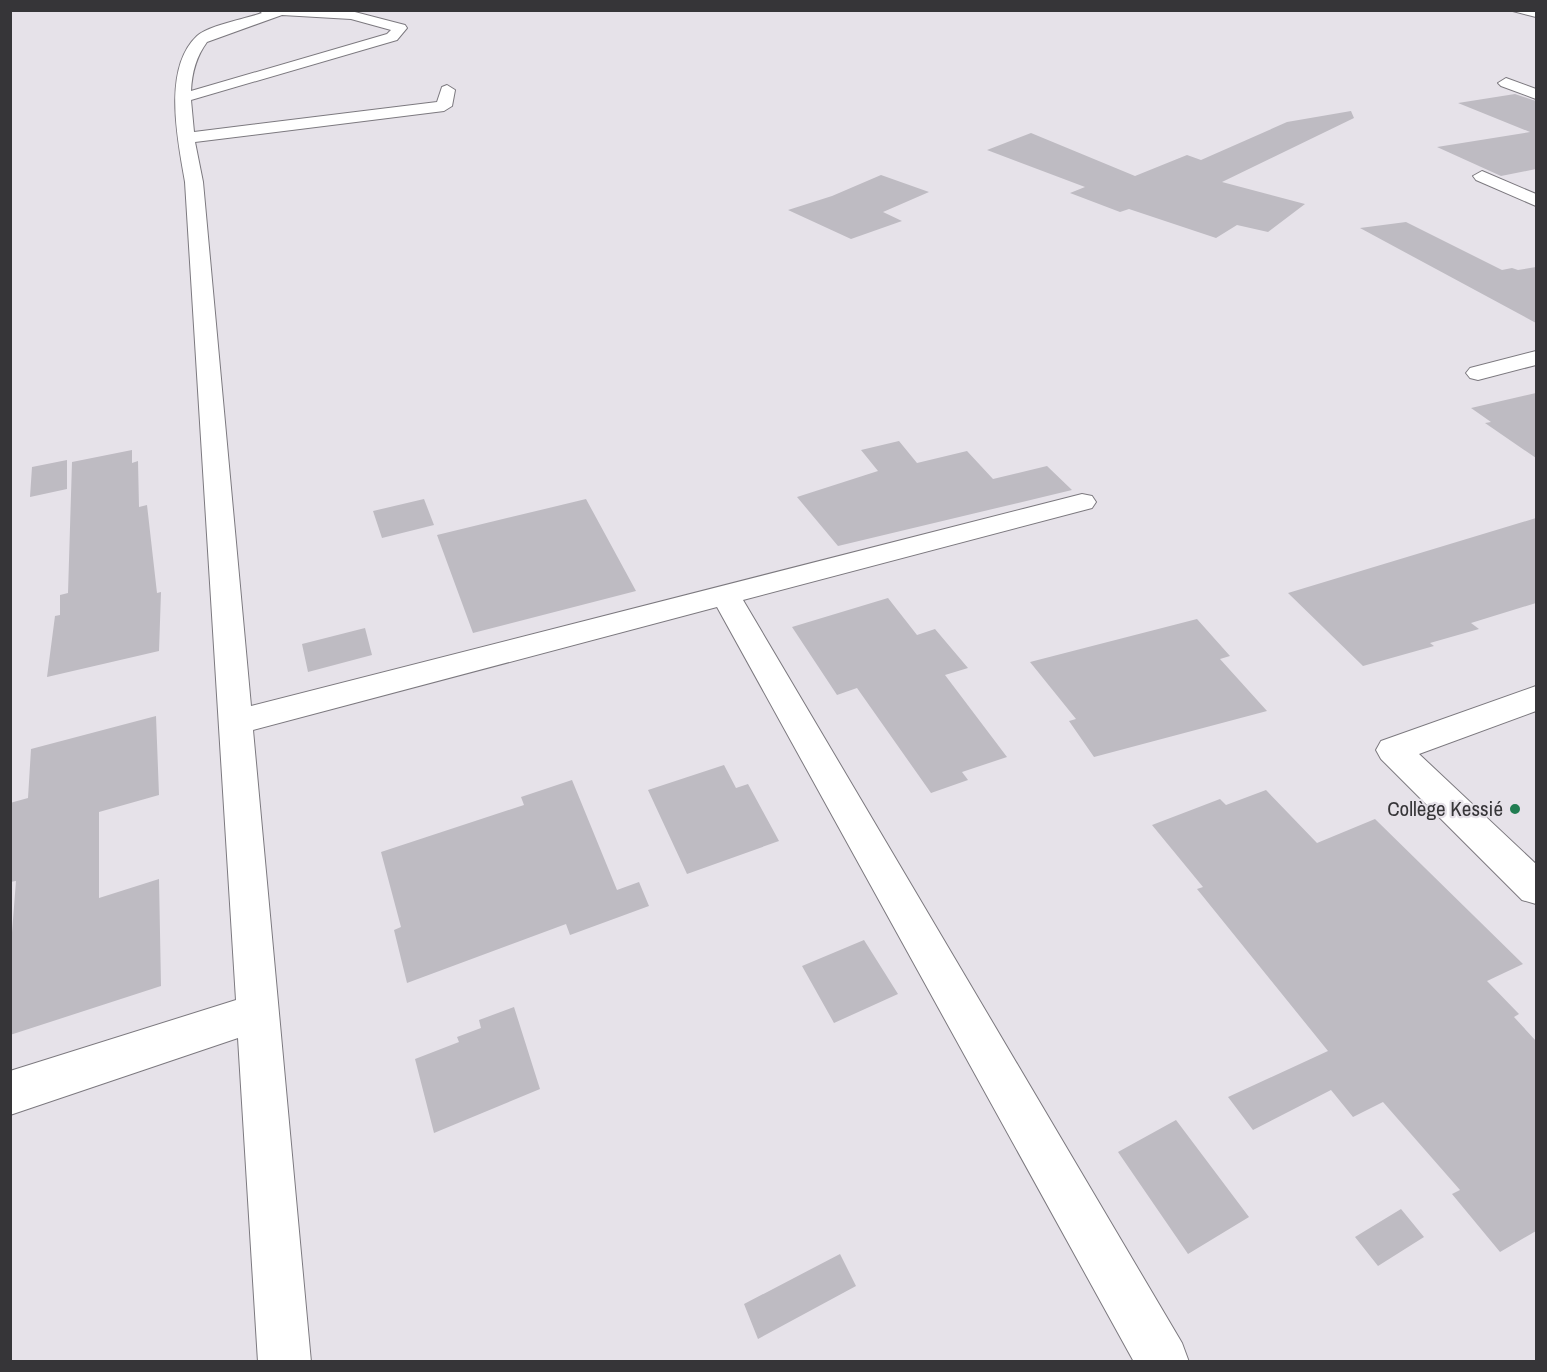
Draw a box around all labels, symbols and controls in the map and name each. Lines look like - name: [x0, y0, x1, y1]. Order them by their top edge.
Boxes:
- place label: Collège Kessié: [1387, 794, 1503, 823]
- marker: Collège Kessié: [1508, 802, 1522, 816]

